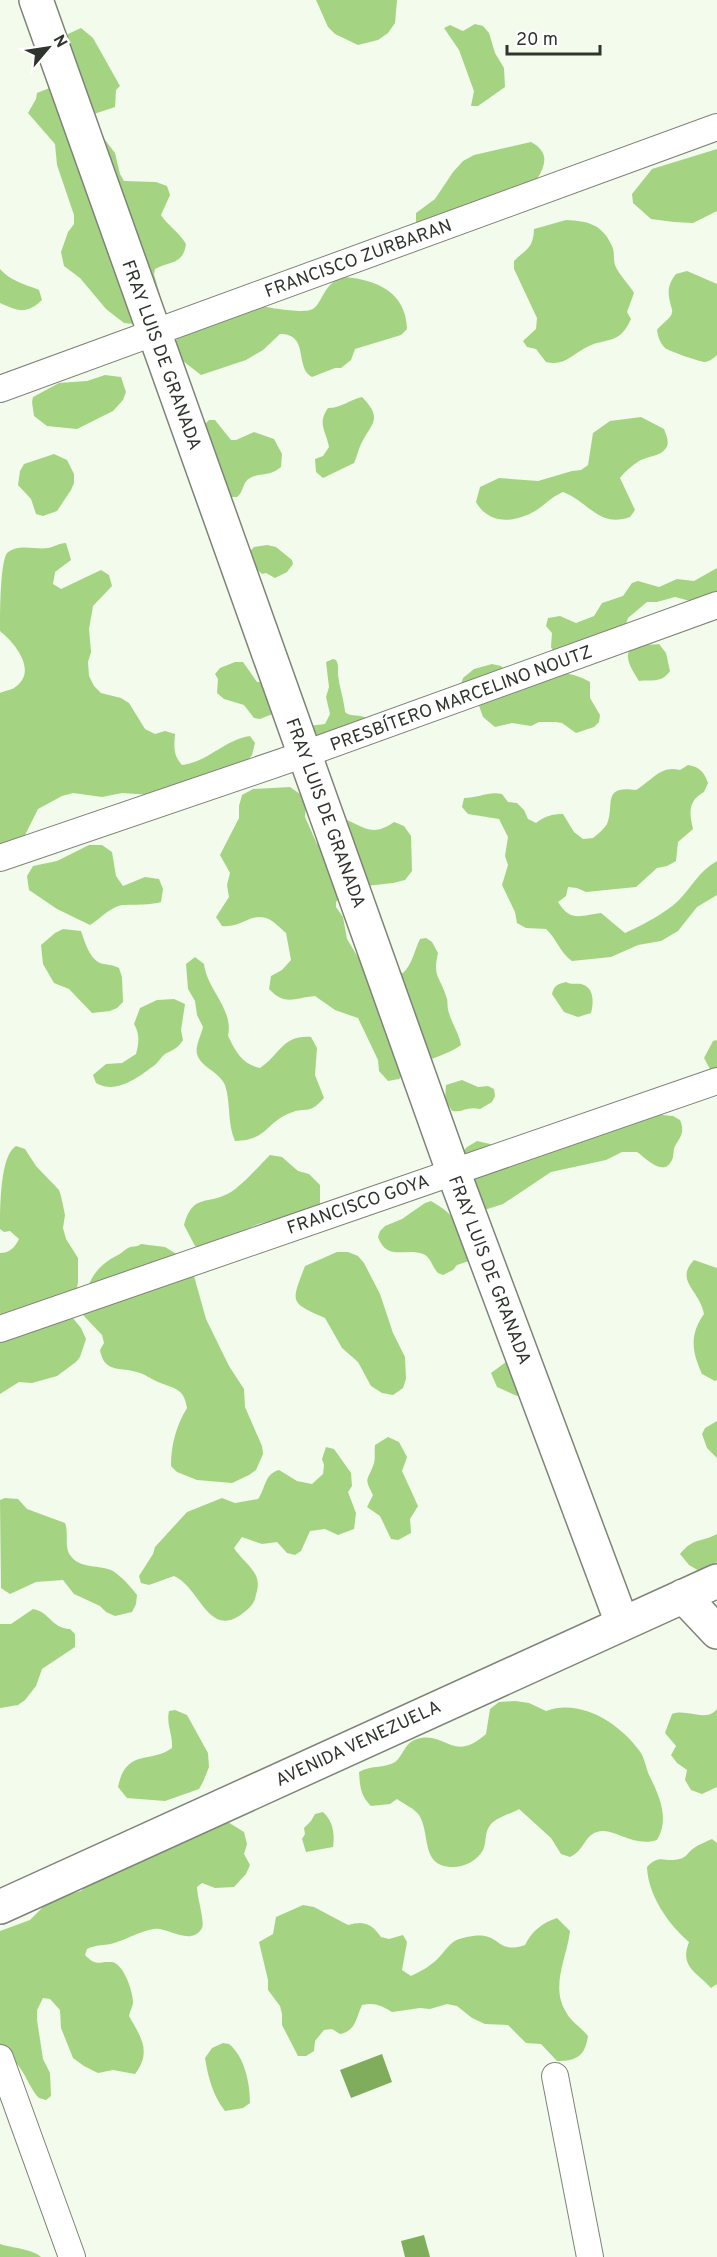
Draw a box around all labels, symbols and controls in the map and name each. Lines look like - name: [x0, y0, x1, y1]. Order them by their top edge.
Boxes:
- north arrow: [18, 18, 78, 78]
- scale bar: [507, 18, 600, 56]
- text: 20 m: [516, 29, 558, 52]
- text: N: [48, 32, 71, 52]
- street label: FRANCISCO ZURBARAN: [262, 215, 455, 304]
- street label: FRAY LUIS DE GRANADA: [115, 257, 206, 454]
- street label: PRESBÍTERO MARCELINO NOUTZ: [327, 639, 596, 758]
- street label: FRAY LUIS DE GRANADA: [279, 715, 370, 912]
- street label: FRANCISCO GOYA: [284, 1170, 433, 1241]
- street label: FRAY LUIS DE GRANADA: [442, 1173, 535, 1368]
- street label: AVENIDA VENEZUELA: [272, 1696, 445, 1793]

